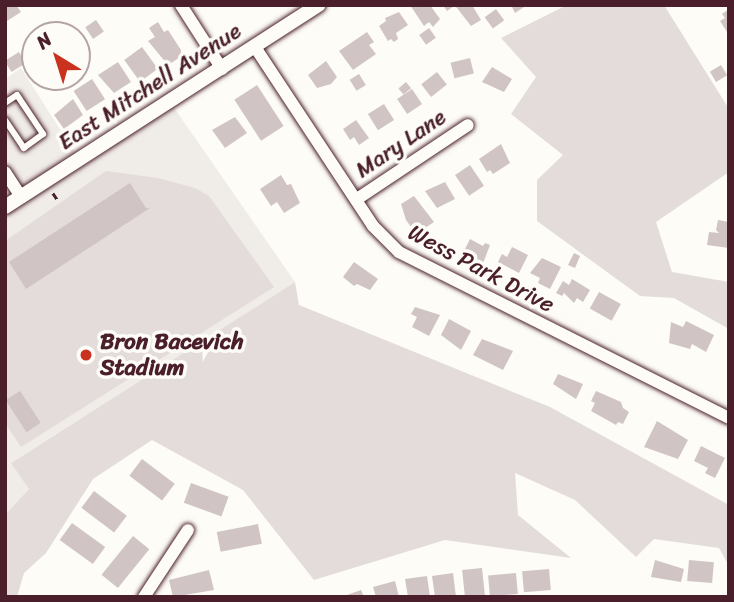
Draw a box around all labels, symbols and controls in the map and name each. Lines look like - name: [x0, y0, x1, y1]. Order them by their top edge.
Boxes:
- street label: East Mitchell Avenue: [53, 17, 247, 157]
- north arrow: [21, 21, 91, 91]
- text: N: [29, 24, 59, 58]
- street label: Mary Lane: [350, 103, 452, 185]
- street label: Wess Park Drive: [403, 219, 559, 319]
- place label: Bron Bacevich Stadium: [100, 328, 244, 382]
- marker: Bron Bacevich Stadium: [78, 347, 94, 363]

